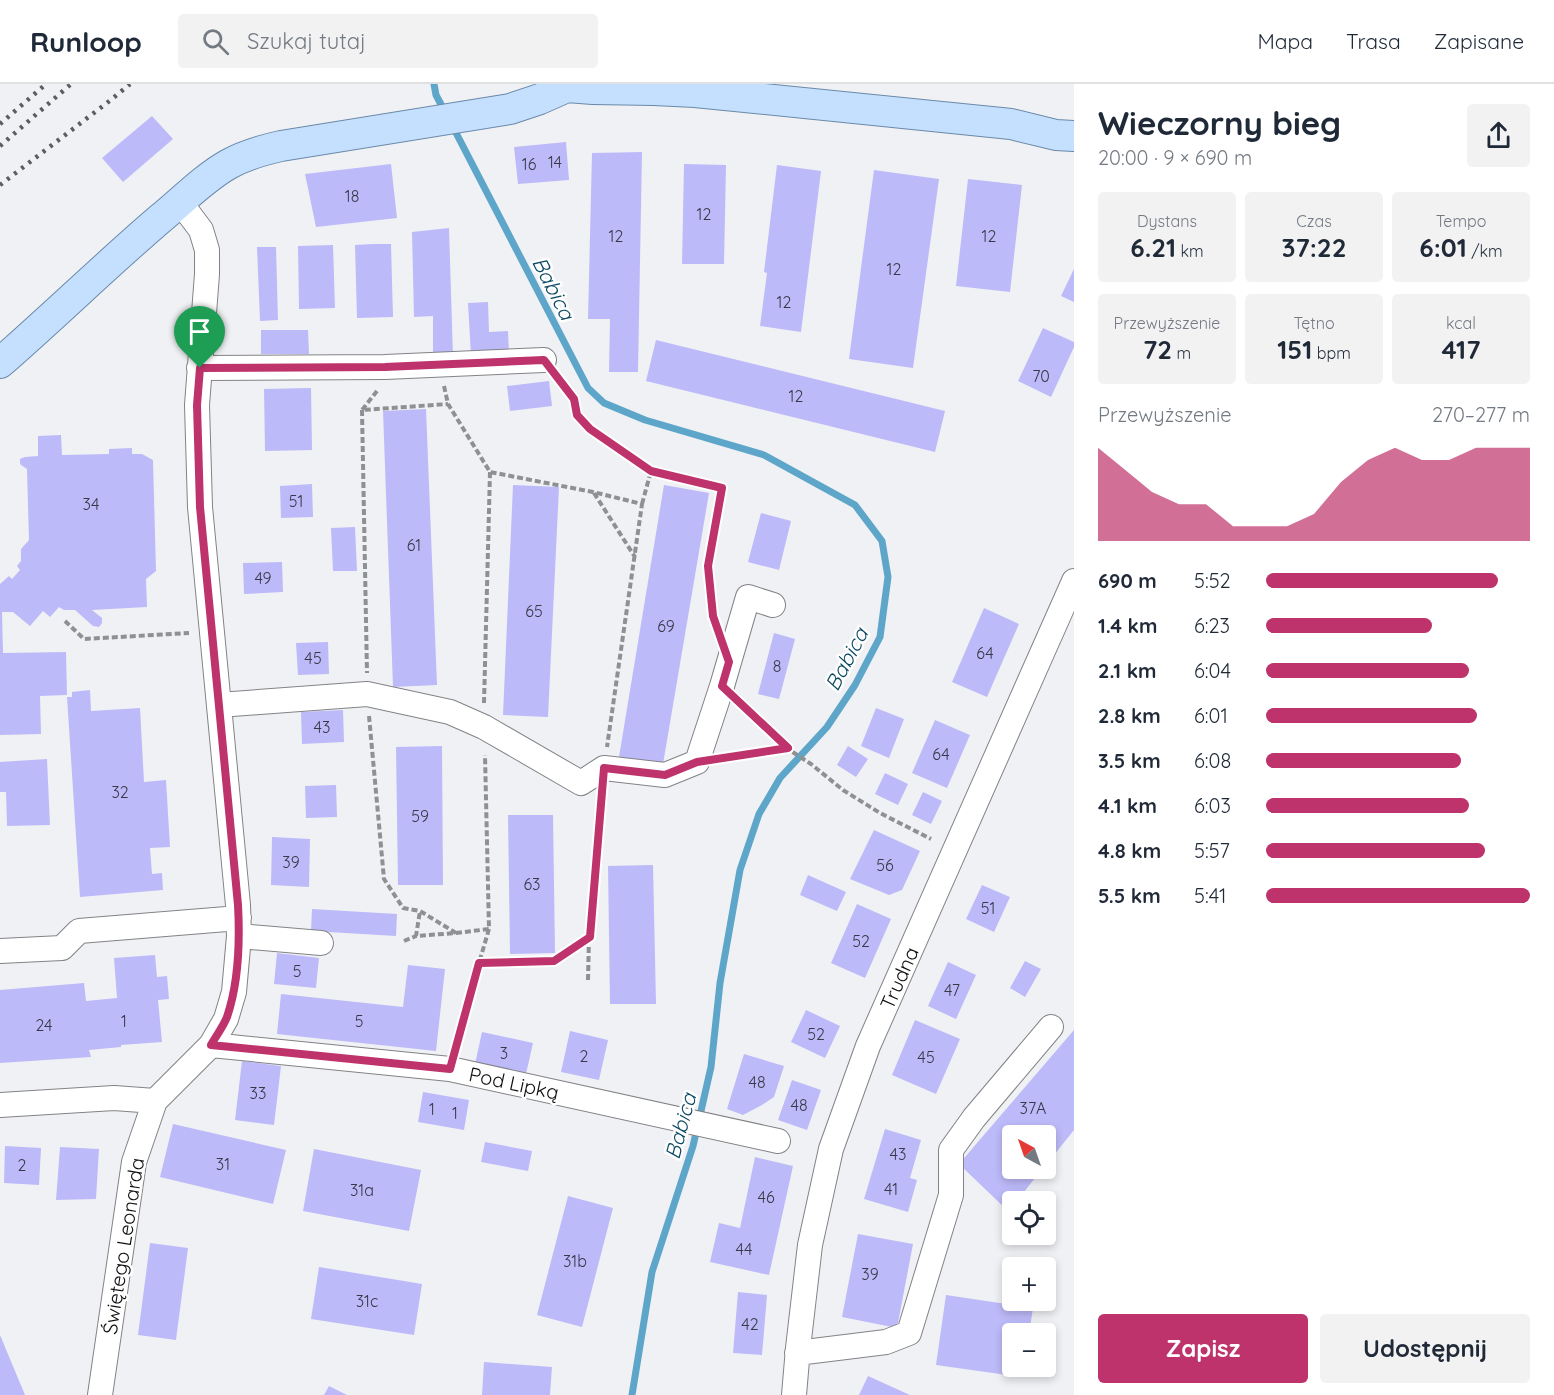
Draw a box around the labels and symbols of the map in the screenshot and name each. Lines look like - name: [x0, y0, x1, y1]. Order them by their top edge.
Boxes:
- house number: 14: [548, 152, 562, 172]
- house number: 16: [522, 154, 537, 174]
- house number: 18: [345, 186, 359, 206]
- house number: 12: [697, 204, 712, 224]
- house number: 12: [609, 226, 624, 246]
- house number: 12: [982, 226, 997, 246]
- water label: Babica: [527, 252, 581, 325]
- house number: 12: [887, 259, 902, 279]
- house number: 12: [777, 292, 792, 312]
- pin: [174, 306, 225, 368]
- house number: 70: [1032, 366, 1050, 386]
- house number: 12: [789, 386, 804, 406]
- house number: 51: [289, 491, 303, 511]
- house number: 34: [83, 494, 99, 514]
- house number: 61: [407, 535, 421, 555]
- house number: 49: [254, 568, 272, 588]
- house number: 65: [525, 601, 543, 621]
- house number: 69: [657, 616, 675, 636]
- water label: Babica: [819, 622, 874, 695]
- house number: 64: [976, 643, 994, 663]
- house number: 45: [304, 648, 322, 668]
- house number: 8: [773, 656, 781, 676]
- house number: 43: [314, 717, 330, 737]
- house number: 64: [932, 744, 950, 764]
- house number: 32: [111, 782, 129, 802]
- house number: 59: [411, 806, 429, 826]
- house number: 39: [282, 852, 300, 872]
- house number: 56: [876, 855, 894, 875]
- house number: 63: [524, 874, 541, 894]
- house number: 51: [981, 898, 995, 918]
- house number: 52: [852, 931, 870, 951]
- street label: Trudna: [874, 943, 924, 1013]
- house number: 5: [293, 961, 301, 981]
- house number: 47: [944, 980, 960, 1000]
- house number: 1: [121, 1011, 127, 1031]
- house number: 5: [355, 1011, 363, 1031]
- house number: 24: [35, 1015, 53, 1035]
- house number: 52: [807, 1024, 825, 1044]
- house number: 3: [500, 1043, 508, 1063]
- house number: 2: [580, 1046, 589, 1066]
- house number: 45: [917, 1047, 935, 1067]
- street label: Pod Lipką: [467, 1061, 561, 1105]
- house number: 48: [748, 1072, 766, 1092]
- house number: 33: [250, 1083, 266, 1103]
- water label: Babica: [659, 1089, 702, 1162]
- house number: 48: [790, 1095, 808, 1115]
- house number: 37A: [1020, 1098, 1046, 1118]
- house number: 1: [429, 1099, 435, 1119]
- house number: 1: [452, 1103, 458, 1123]
- north arrow: [1002, 1125, 1056, 1179]
- house number: 43: [890, 1144, 906, 1164]
- house number: 31: [216, 1154, 230, 1174]
- house number: 2: [18, 1155, 27, 1175]
- street label: Świętego Leonarda: [97, 1156, 149, 1336]
- house number: 41: [884, 1179, 898, 1199]
- house number: 31a: [350, 1180, 374, 1200]
- house number: 46: [757, 1187, 775, 1207]
- house number: 44: [736, 1239, 752, 1259]
- house number: 31b: [563, 1251, 587, 1271]
- house number: 39: [861, 1264, 879, 1284]
- house number: 31c: [356, 1291, 378, 1311]
- house number: 42: [741, 1314, 759, 1334]

